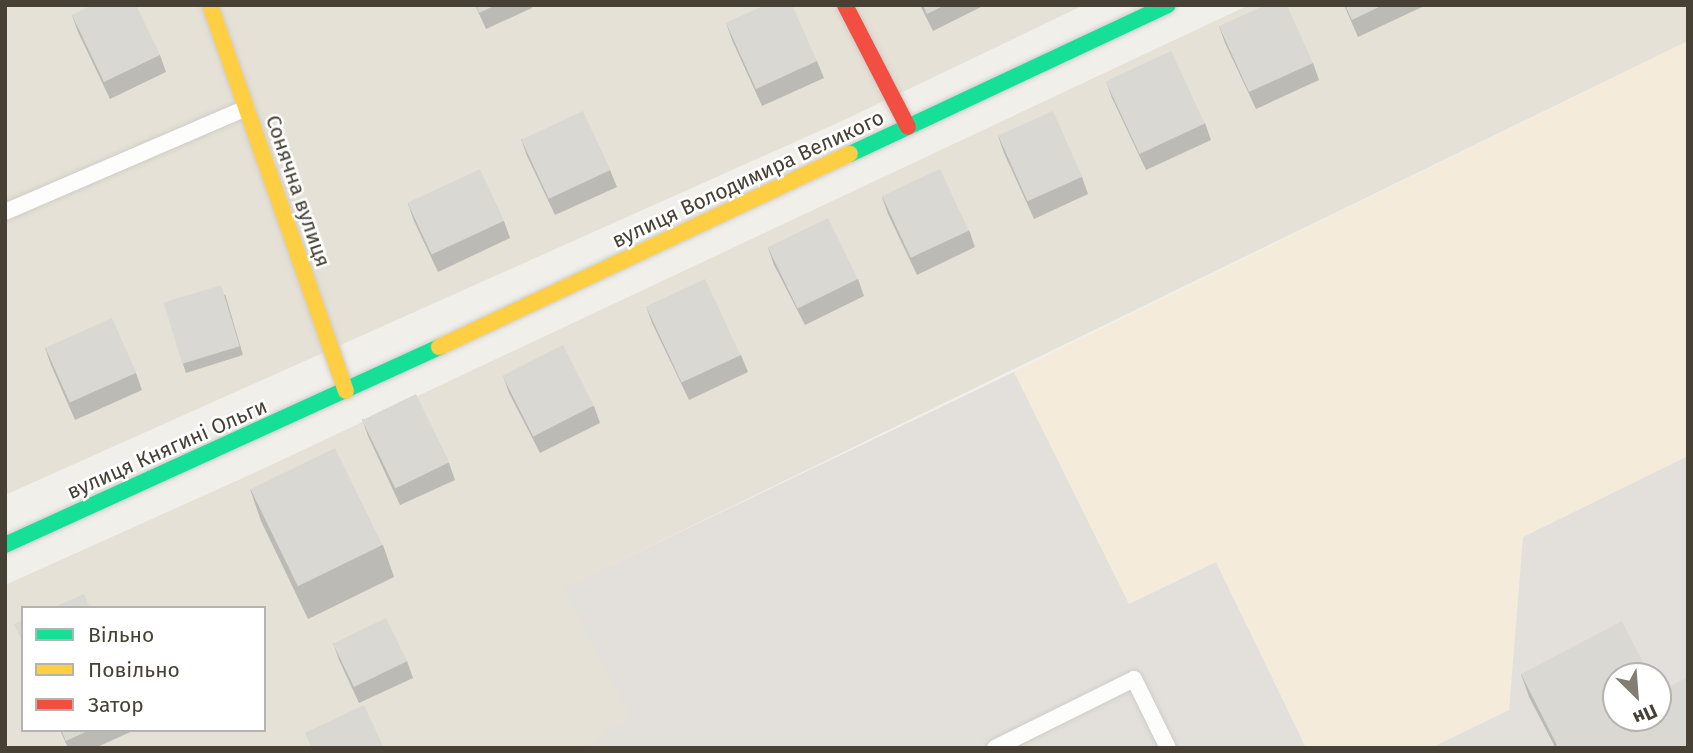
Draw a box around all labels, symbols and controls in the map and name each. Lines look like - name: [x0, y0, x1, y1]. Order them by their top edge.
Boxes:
- street label: вулиця Володимира Великого: [608, 105, 888, 253]
- street label: Сонячна вулиця: [260, 112, 336, 270]
- street label: вулиця Княгині Ольги: [63, 393, 271, 505]
- legend: [21, 606, 266, 732]
- text: Вільно: [88, 622, 154, 648]
- text: Повільно: [88, 657, 180, 683]
- north arrow: [1602, 662, 1672, 732]
- text: Затор: [88, 692, 144, 718]
- text: Пн: [1630, 699, 1661, 730]

